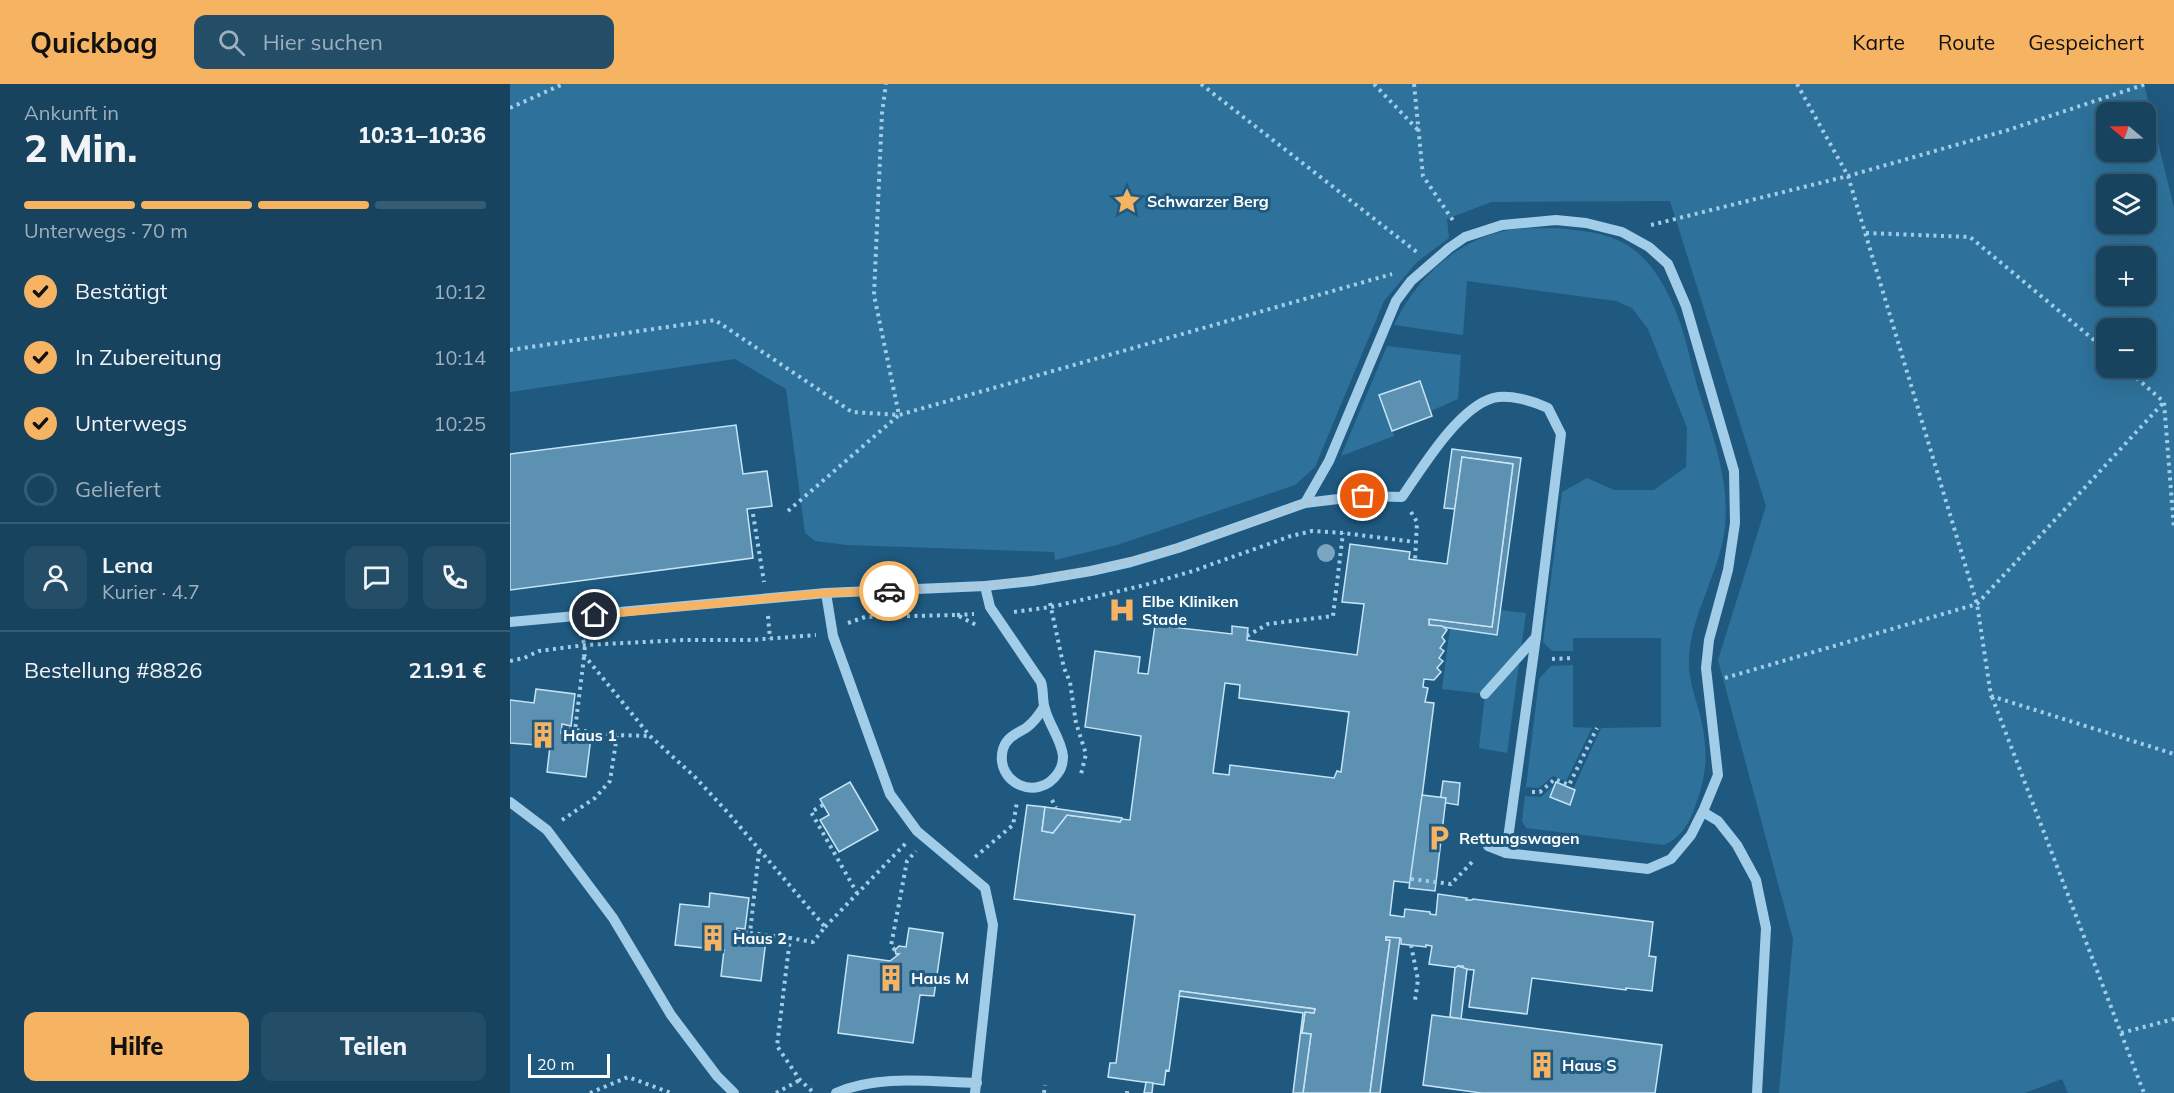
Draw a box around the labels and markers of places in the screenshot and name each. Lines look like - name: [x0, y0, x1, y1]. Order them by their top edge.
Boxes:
- place icon: Schwarzer Berg: [1112, 186, 1142, 216]
- place label: Schwarzer Berg: [1147, 191, 1269, 211]
- pin: [1337, 470, 1388, 521]
- pin: [569, 589, 620, 640]
- place label: Elbe Kliniken Stade: [1142, 591, 1239, 629]
- hospital icon: Elbe Kliniken Stade: [1107, 595, 1137, 625]
- building icon: Haus 1: [528, 720, 558, 750]
- place label: Haus 1: [563, 725, 617, 745]
- parking icon: Rettungswagen: [1424, 823, 1454, 853]
- place label: Rettungswagen: [1459, 828, 1580, 848]
- building icon: Haus 2: [698, 923, 728, 953]
- place label: Haus 2: [733, 928, 787, 948]
- building icon: Haus M: [876, 963, 906, 993]
- place label: Haus M: [911, 968, 969, 988]
- building icon: Haus S: [1527, 1050, 1557, 1080]
- place label: Haus S: [1562, 1055, 1617, 1075]

